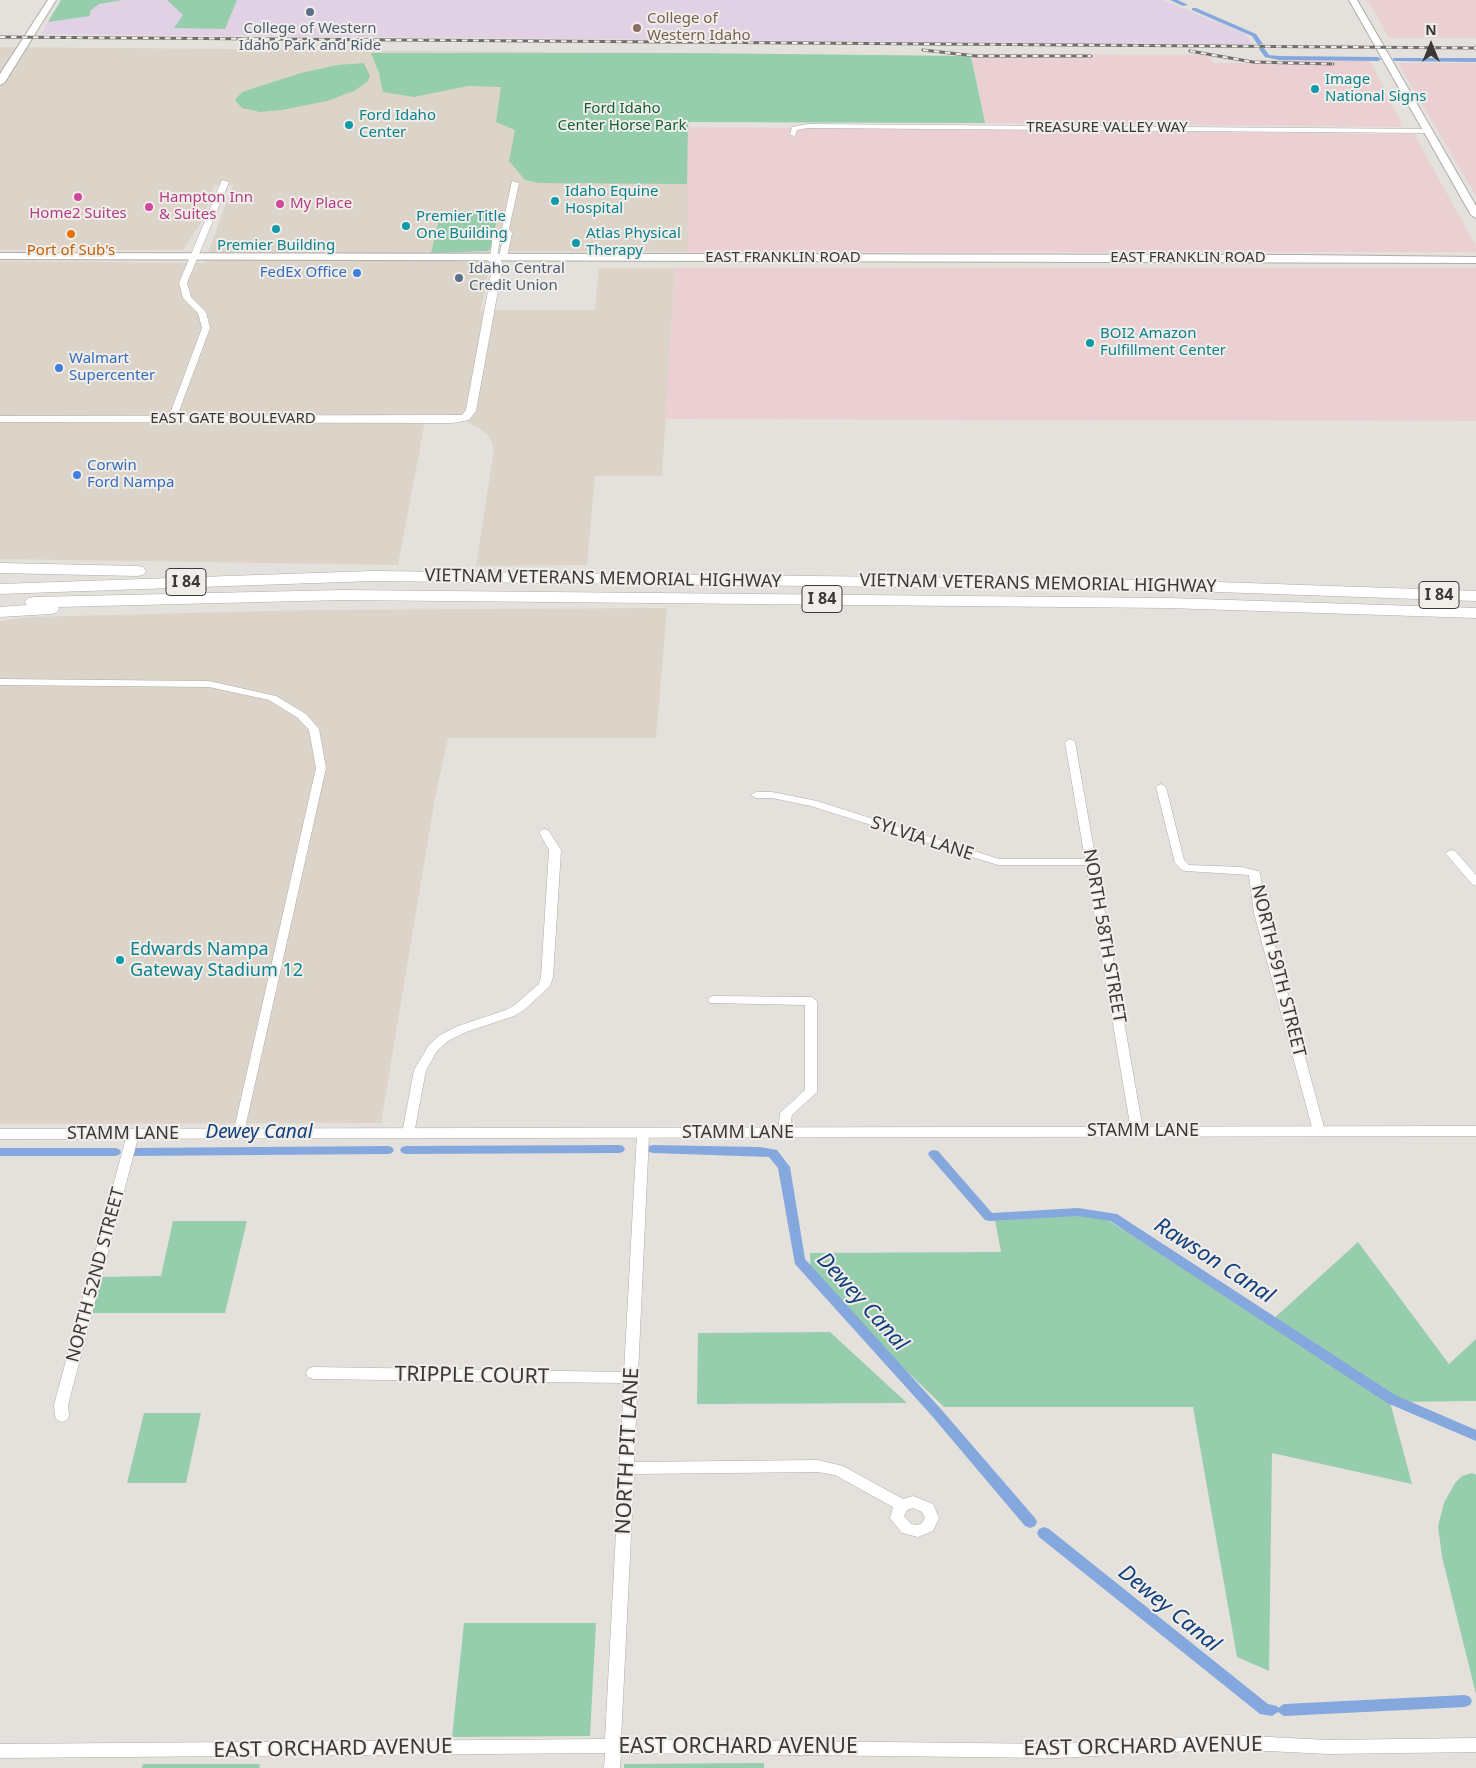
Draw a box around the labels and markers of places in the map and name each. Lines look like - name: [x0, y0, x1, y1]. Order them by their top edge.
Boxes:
- marker: College of Western Idaho Park and Ride: [304, 6, 316, 18]
- place label: College of Western Idaho: [647, 10, 751, 45]
- place label: College of Western Idaho Park and Ride: [239, 20, 381, 55]
- marker: College of Western Idaho: [631, 22, 643, 34]
- place label: Image National Signs: [1325, 71, 1426, 106]
- marker: Image National Signs: [1309, 83, 1321, 95]
- place label: Ford Idaho Center: [359, 107, 436, 142]
- marker: Ford Idaho Center: [343, 119, 355, 131]
- place label: Idaho Equine Hospital: [565, 183, 658, 218]
- place label: Hampton Inn & Suites: [159, 189, 253, 224]
- marker: Home2 Suites: [72, 191, 84, 203]
- place label: My Place: [290, 195, 352, 213]
- marker: Idaho Equine Hospital: [549, 195, 561, 207]
- marker: My Place: [274, 198, 286, 210]
- marker: Hampton Inn & Suites: [143, 201, 155, 213]
- place label: Home2 Suites: [29, 205, 127, 223]
- place label: Premier Title One Building: [416, 208, 508, 243]
- marker: Premier Title One Building: [400, 220, 412, 232]
- marker: Premier Building: [270, 223, 282, 235]
- place label: Atlas Physical Therapy: [586, 225, 681, 260]
- marker: Port of Sub's: [65, 228, 77, 240]
- place label: Premier Building: [217, 237, 335, 255]
- marker: Atlas Physical Therapy: [570, 237, 582, 249]
- place label: Port of Sub's: [27, 242, 115, 260]
- place label: Idaho Central Credit Union: [469, 260, 565, 295]
- place label: FedEx Office: [260, 264, 347, 282]
- marker: FedEx Office: [351, 267, 363, 279]
- marker: Idaho Central Credit Union: [453, 272, 465, 284]
- place label: BOI2 Amazon Fulfillment Center: [1100, 325, 1226, 360]
- marker: BOI2 Amazon Fulfillment Center: [1084, 337, 1096, 349]
- place label: Walmart Supercenter: [69, 350, 155, 385]
- marker: Walmart Supercenter: [53, 362, 65, 374]
- place label: Corwin Ford Nampa: [87, 457, 174, 492]
- marker: Corwin Ford Nampa: [71, 469, 83, 481]
- place label: Edwards Nampa Gateway Stadium 12: [130, 939, 303, 982]
- marker: Edwards Nampa Gateway Stadium 12: [114, 954, 126, 966]

